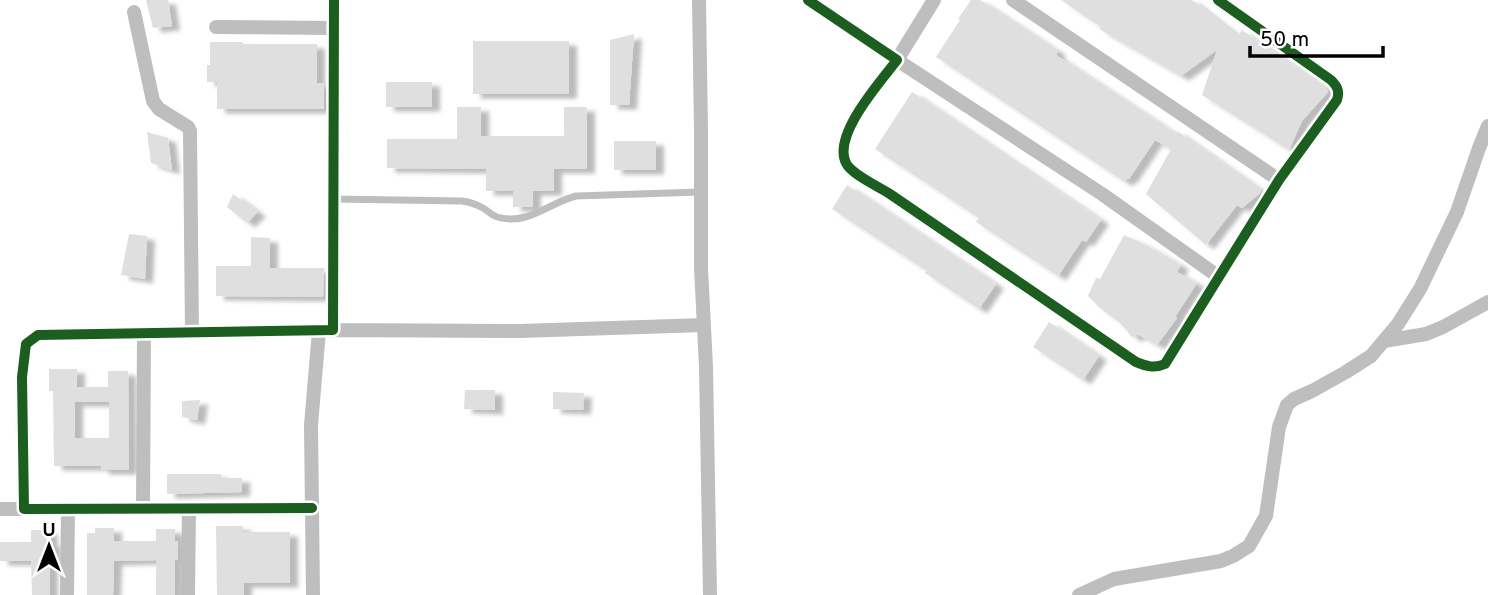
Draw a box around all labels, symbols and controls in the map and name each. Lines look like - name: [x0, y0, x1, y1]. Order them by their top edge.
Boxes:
- scale bar: [1250, 14, 1383, 58]
- text: 50 m: [1260, 27, 1309, 54]
- north arrow: [14, 511, 84, 581]
- text: U: [42, 519, 56, 543]

